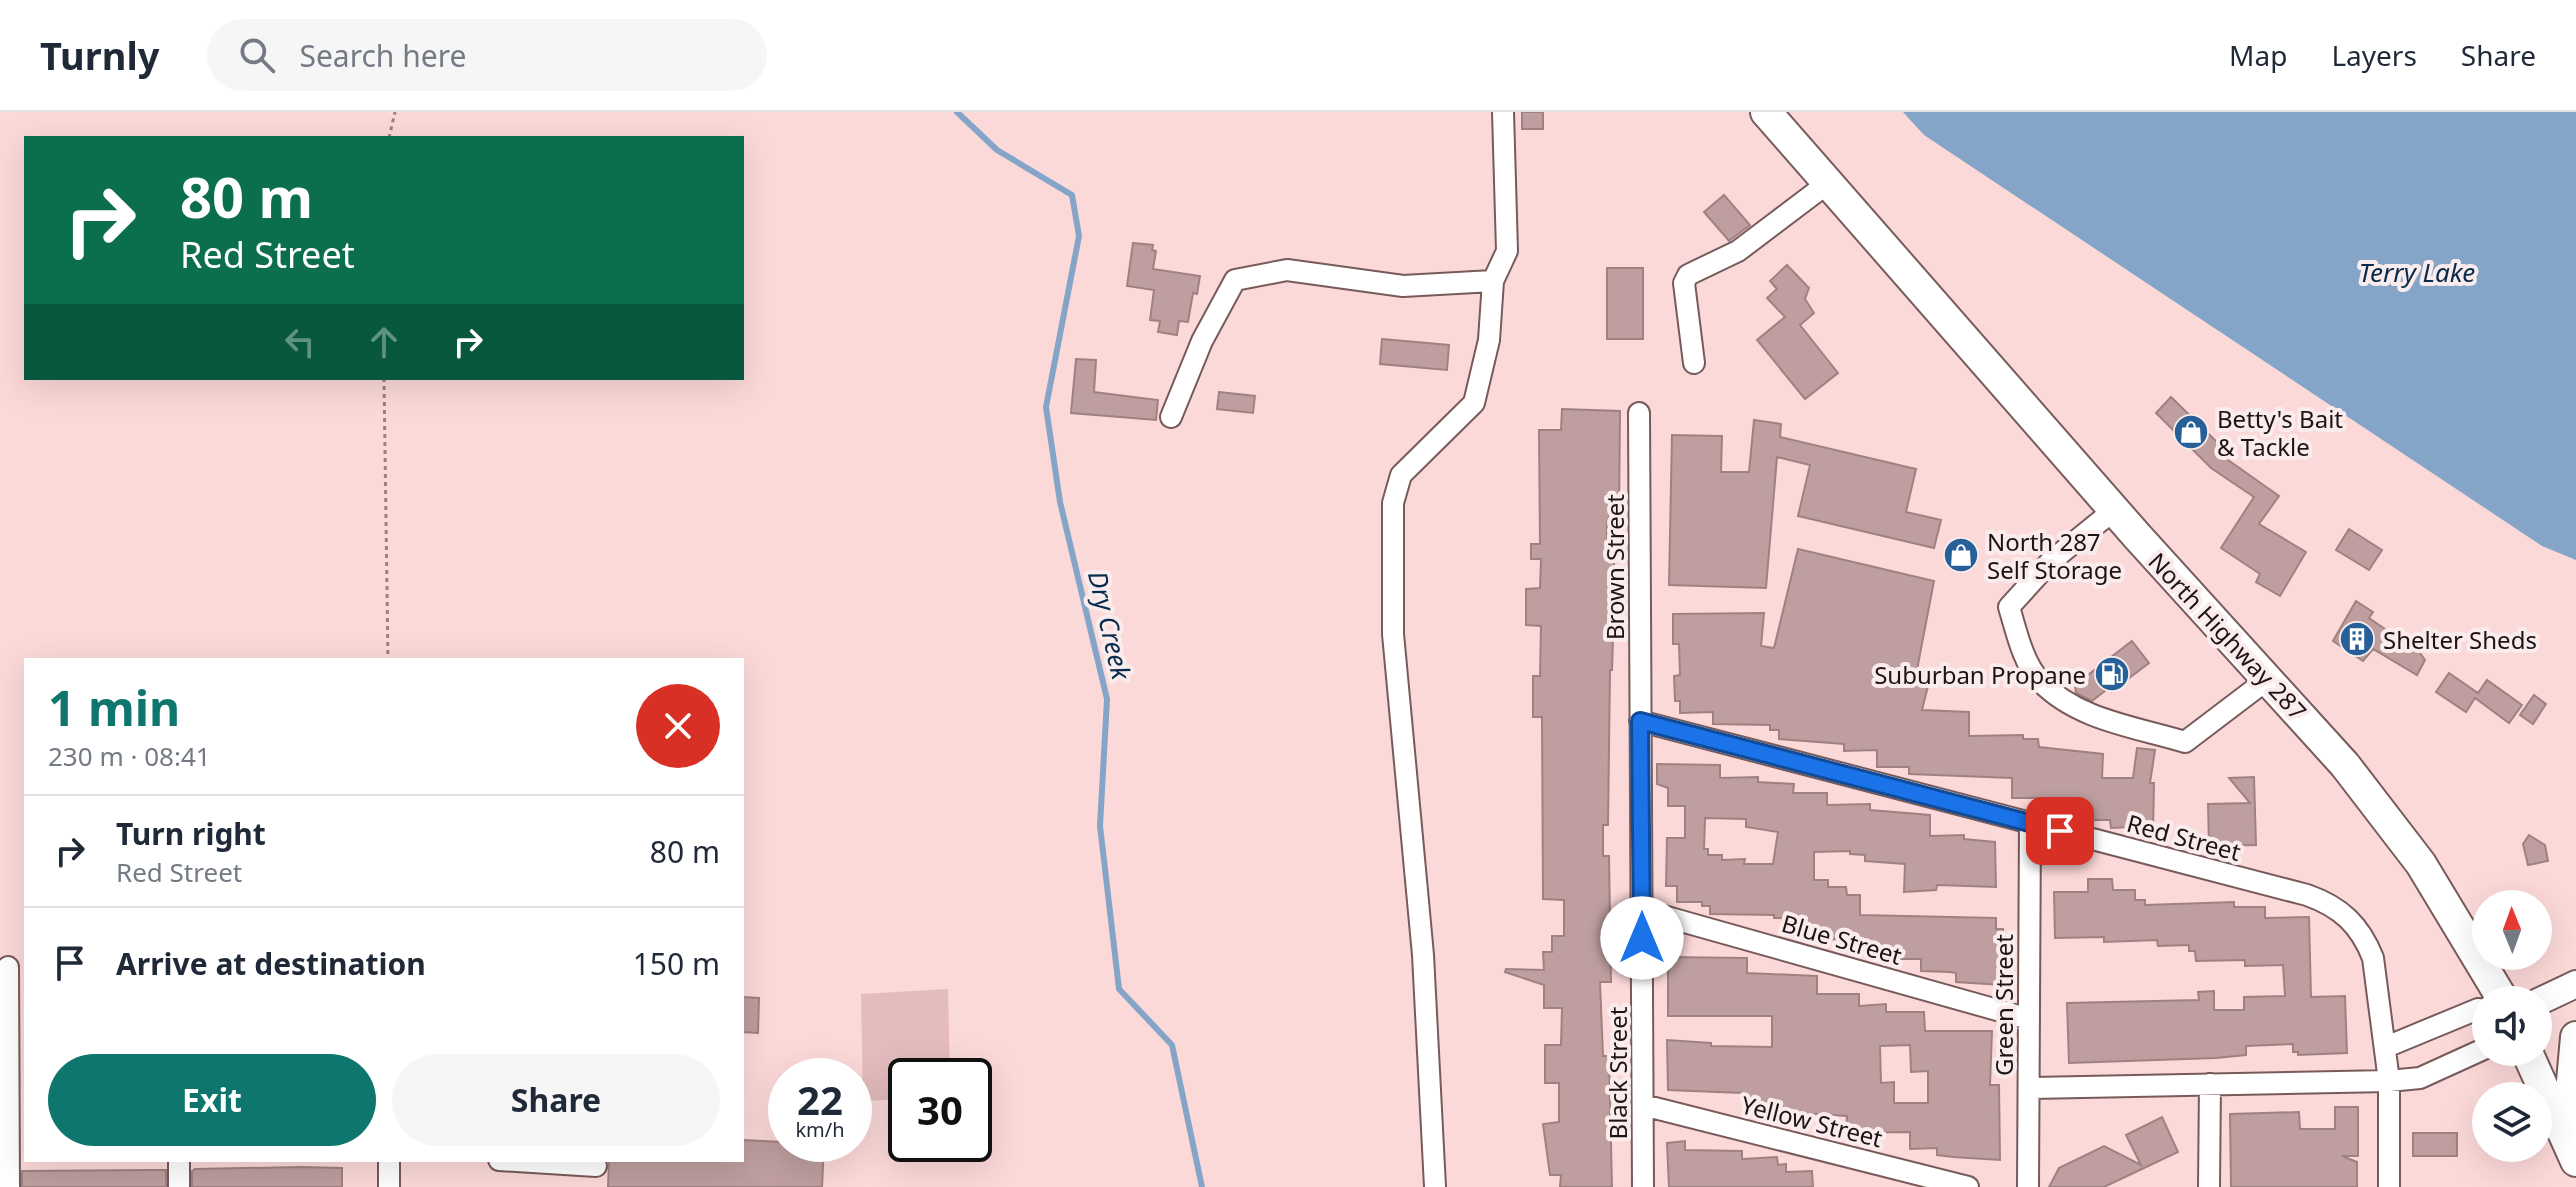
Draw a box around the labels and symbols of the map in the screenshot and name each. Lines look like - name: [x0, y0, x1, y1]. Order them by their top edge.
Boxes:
- water label: Terry Lake: [2359, 254, 2475, 290]
- place label: Betty's Bait & Tackle: [2217, 402, 2343, 463]
- shop icon: Betty's Bait & Tackle: [2172, 413, 2210, 451]
- street label: Brown Street: [1598, 494, 1631, 640]
- place label: North 287 Self Storage: [1987, 525, 2122, 586]
- shop icon: North 287 Self Storage: [1942, 536, 1980, 574]
- street label: North Highway 287: [2142, 545, 2314, 727]
- water label: Dry Creek: [1080, 567, 1140, 684]
- building icon: Shelter Sheds: [2338, 620, 2376, 658]
- place label: Shelter Sheds: [2383, 623, 2537, 656]
- fuel station icon: Suburban Propane: [2093, 655, 2131, 693]
- place label: Suburban Propane: [1874, 658, 2086, 691]
- pin: [2026, 797, 2094, 865]
- street label: Red Street: [2123, 806, 2245, 868]
- north arrow: [2472, 890, 2552, 970]
- position arrow: [1600, 896, 1684, 980]
- street label: Blue Street: [1778, 906, 1906, 972]
- street label: Green Street: [1987, 934, 2020, 1076]
- street label: Black Street: [1601, 1006, 1634, 1139]
- speed limit sign: 30: [888, 1058, 992, 1162]
- street label: Yellow Street: [1738, 1088, 1886, 1155]

